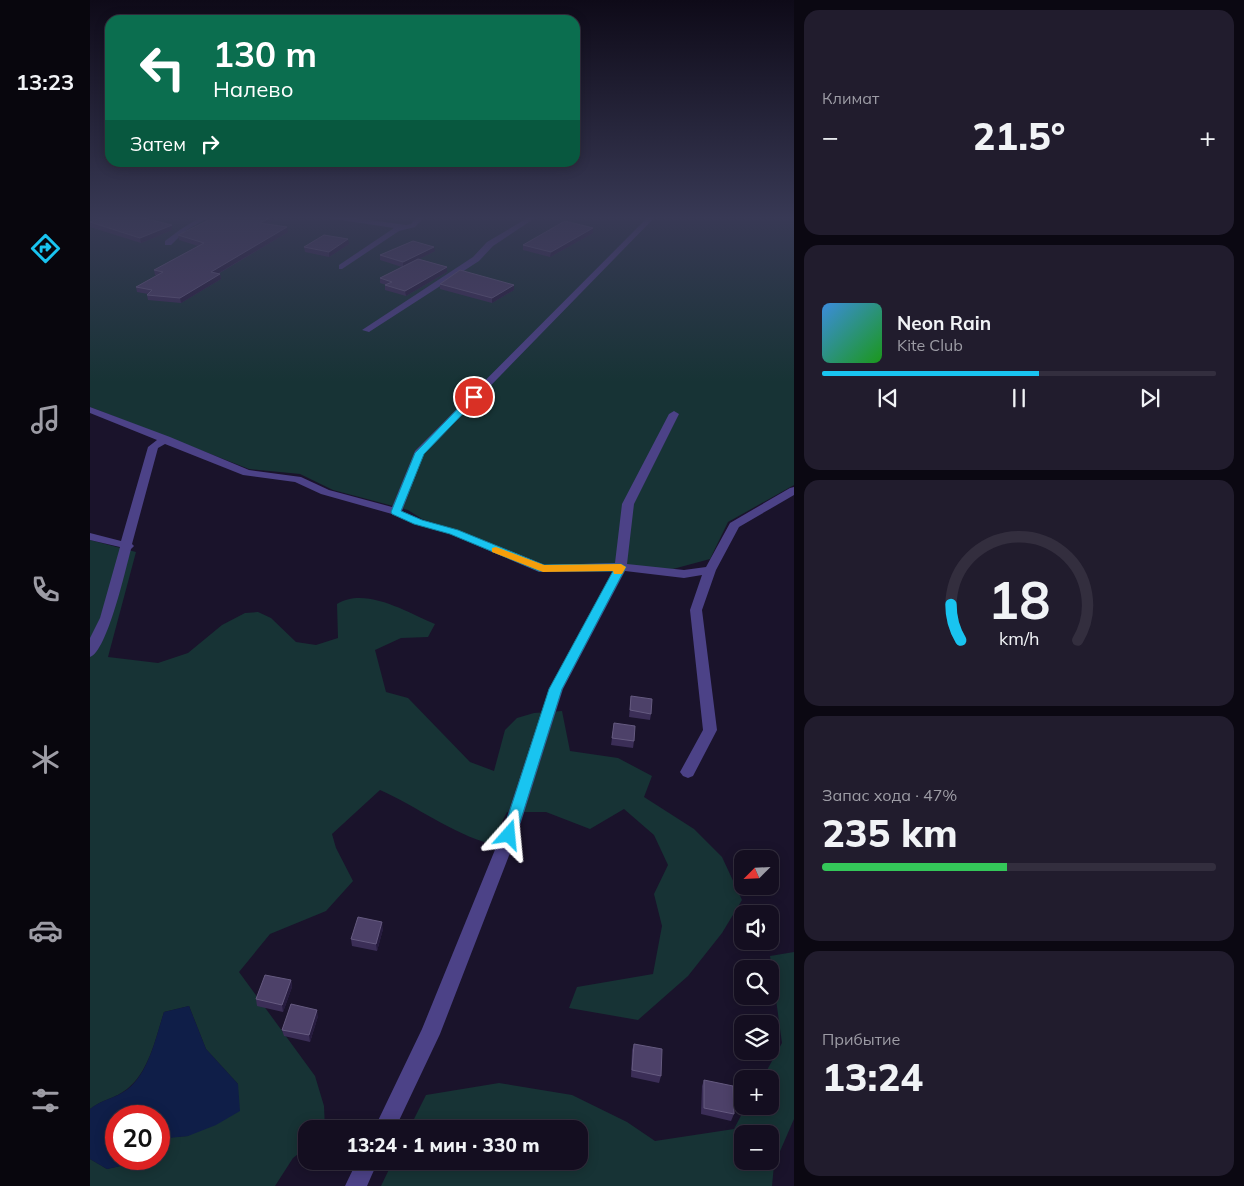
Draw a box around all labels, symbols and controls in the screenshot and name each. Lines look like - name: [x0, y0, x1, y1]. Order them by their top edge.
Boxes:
- text: 130 m: [213, 32, 317, 76]
- icon: left: [130, 35, 195, 100]
- text: 13:23: [16, 68, 74, 96]
- text: Налево: [213, 75, 293, 103]
- text: Климат: [822, 88, 879, 108]
- text: 21.5°: [973, 112, 1065, 160]
- text: −: [822, 119, 839, 154]
- text: +: [1199, 119, 1216, 154]
- icon: right: [196, 130, 224, 158]
- text: Затем: [130, 132, 186, 156]
- icon: directions: [28, 231, 63, 266]
- text: Neon Rain: [897, 311, 991, 335]
- text: Kite Club: [897, 335, 963, 355]
- pin: [453, 376, 495, 418]
- icon: arrive: [460, 383, 488, 411]
- icon: previous: [874, 384, 902, 412]
- icon: pause: [1005, 384, 1033, 412]
- icon: next: [1136, 384, 1164, 412]
- icon: music: [28, 402, 63, 437]
- text: 18: [988, 567, 1050, 632]
- icon: phone: [28, 572, 63, 607]
- text: km/h: [999, 627, 1039, 649]
- icon: climate: [28, 742, 63, 777]
- text: Запас хода · 47%: [822, 785, 957, 805]
- position arrow: [482, 808, 534, 860]
- text: 235 km: [822, 809, 958, 857]
- north arrow: [734, 850, 779, 895]
- map controls: [734, 850, 779, 1170]
- button: sound: [734, 905, 779, 950]
- icon: car: [28, 913, 63, 948]
- button: search: [734, 960, 779, 1005]
- button: layers: [734, 1015, 779, 1060]
- text: Прибытие: [822, 1029, 900, 1049]
- text: 13:24: [822, 1053, 923, 1101]
- button: +: [734, 1070, 779, 1115]
- icon: filters: [28, 1083, 63, 1118]
- speed limit sign: 20: [105, 1105, 170, 1170]
- button: −: [734, 1125, 779, 1170]
- text: 13:24 · 1 мин · 330 m: [346, 1133, 540, 1157]

